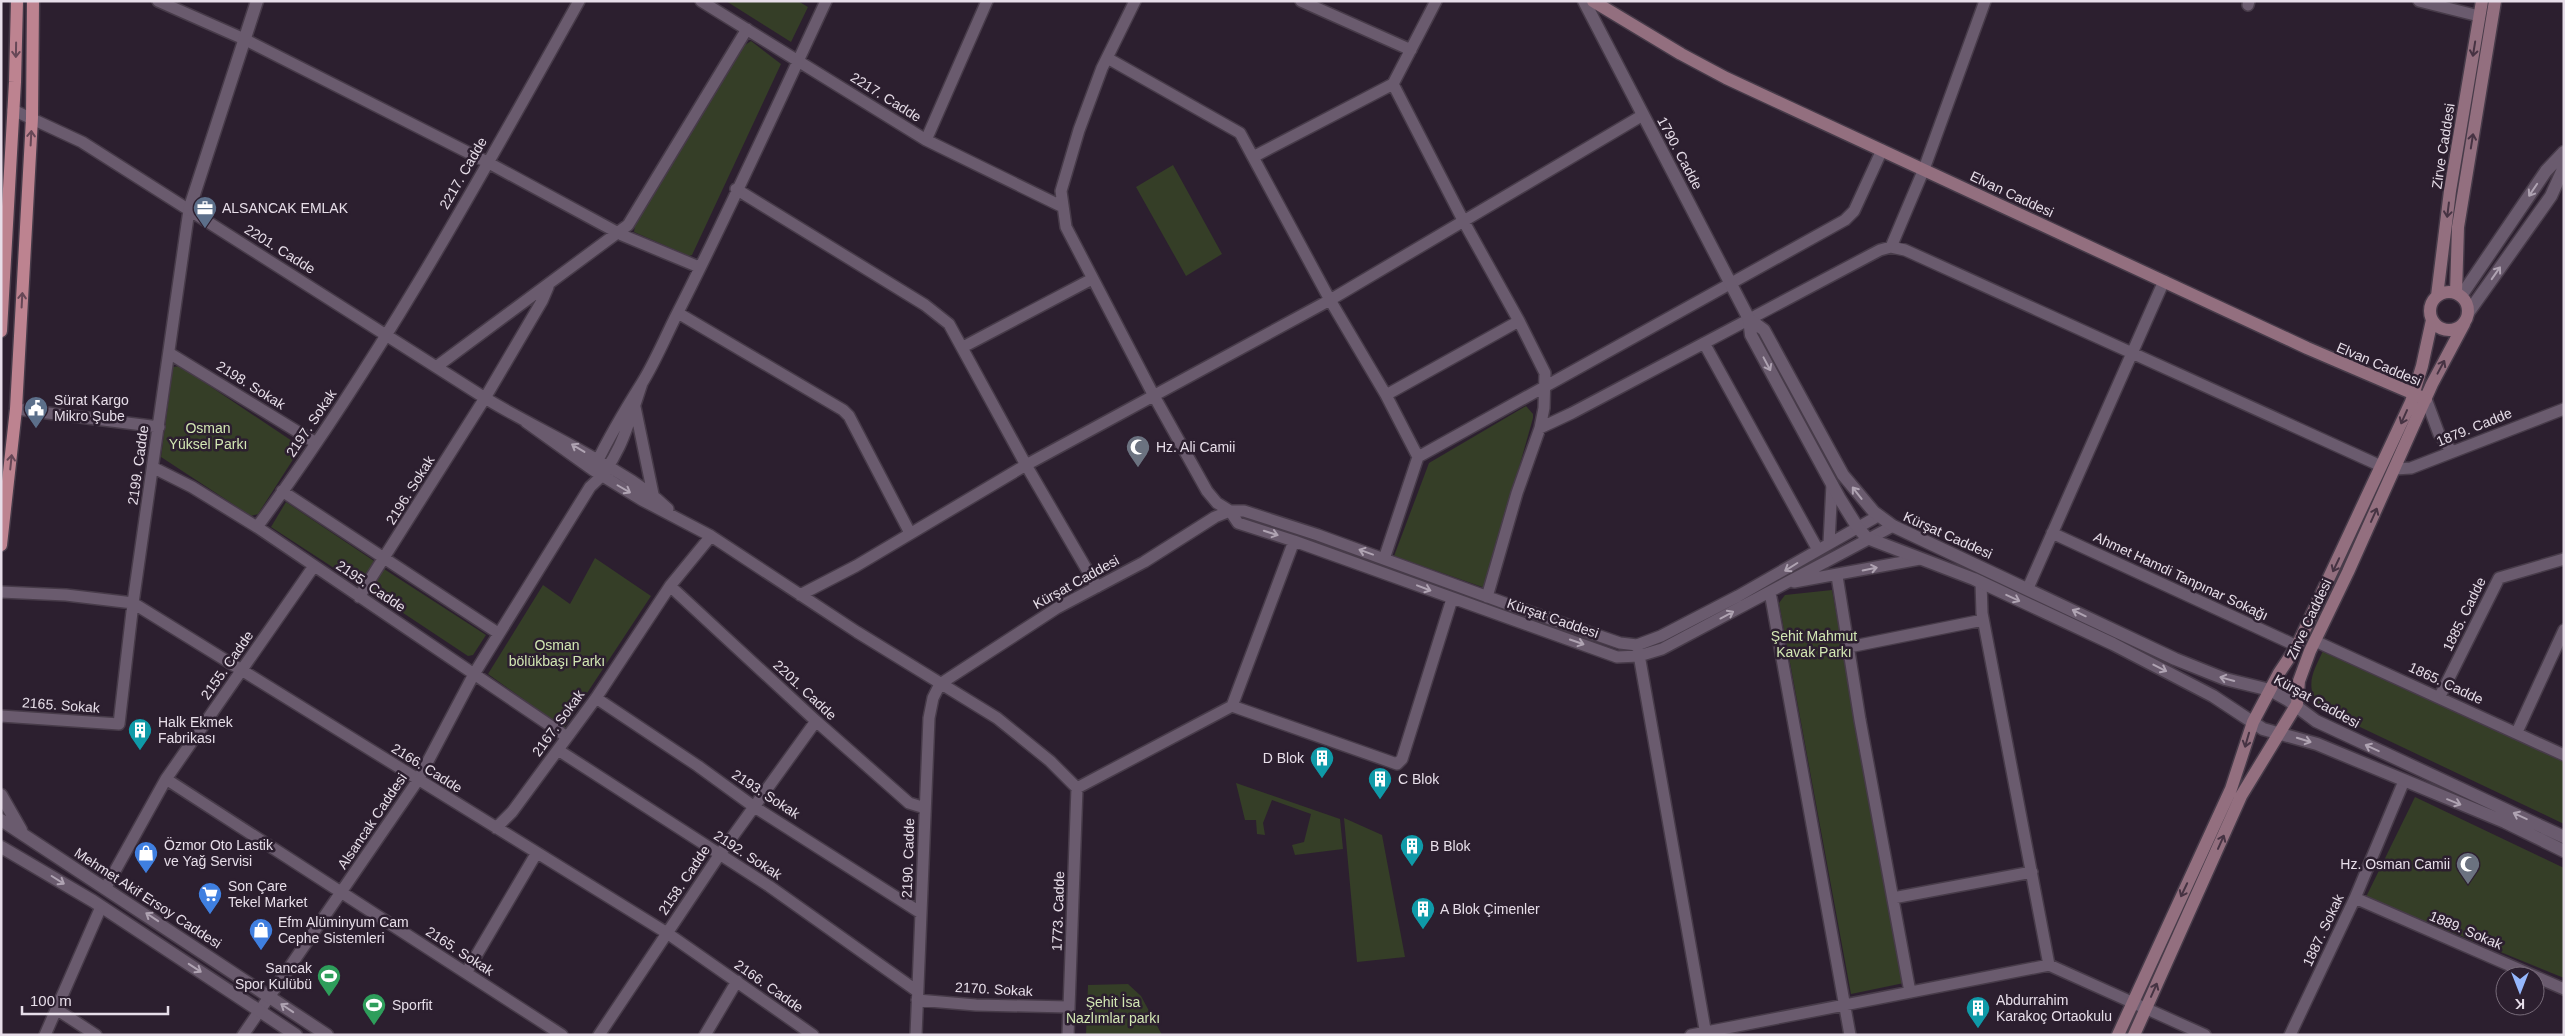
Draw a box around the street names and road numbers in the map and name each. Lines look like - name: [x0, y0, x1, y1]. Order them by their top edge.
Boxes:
- street label: 2217. Cadde: [848, 69, 924, 125]
- street label: Zirve Caddesi: [2428, 102, 2458, 190]
- street label: 1790. Cadde: [1654, 114, 1706, 192]
- street label: 2217. Cadde: [436, 134, 490, 212]
- street label: Elvan Caddesi: [1968, 168, 2056, 220]
- street label: 2201. Cadde: [242, 221, 318, 277]
- street label: Elvan Caddesi: [2334, 339, 2424, 389]
- street label: 2198. Sokak: [214, 358, 289, 413]
- street label: 2197. Sokak: [283, 385, 340, 460]
- street label: 1879. Cadde: [2434, 404, 2514, 449]
- street label: 2199. Cadde: [124, 424, 152, 506]
- street label: 2196. Sokak: [383, 452, 438, 527]
- street label: Kürşat Caddesi: [1901, 508, 1995, 562]
- street label: Ahmet Hamdi Tanpınar Sokağı: [2091, 529, 2271, 623]
- street label: Kürşat Caddesi: [1030, 552, 1122, 612]
- street label: 2195. Cadde: [333, 557, 409, 615]
- street label: 1885. Cadde: [2439, 574, 2489, 654]
- street label: Zirve Caddesi: [2283, 576, 2335, 662]
- street label: Kürşat Caddesi: [1505, 595, 1601, 641]
- street label: 2155. Cadde: [197, 627, 257, 702]
- street label: 2201. Cadde: [770, 657, 840, 723]
- street label: 1865. Cadde: [2406, 659, 2486, 707]
- street label: Kürşat Caddesi: [2271, 671, 2363, 731]
- street label: 2167. Sokak: [529, 686, 588, 759]
- street label: 2165. Sokak: [22, 694, 101, 716]
- street label: 2166. Cadde: [389, 740, 465, 796]
- street label: 2193. Sokak: [729, 766, 804, 822]
- street label: Alsancak Caddesi: [334, 770, 410, 872]
- street label: 2190. Cadde: [899, 817, 917, 898]
- street label: 2192. Sokak: [711, 827, 786, 883]
- street label: 2158. Cadde: [655, 842, 713, 918]
- street label: Mehmet Akif Ersoy Caddesi: [72, 844, 224, 952]
- street label: 1773. Cadde: [1049, 870, 1067, 951]
- street label: 1887. Sokak: [2299, 890, 2347, 969]
- street label: 1889. Sokak: [2427, 907, 2506, 953]
- street label: 2165. Sokak: [423, 923, 498, 979]
- street label: 2166. Cadde: [732, 956, 807, 1016]
- street label: 2170. Sokak: [955, 979, 1034, 999]

